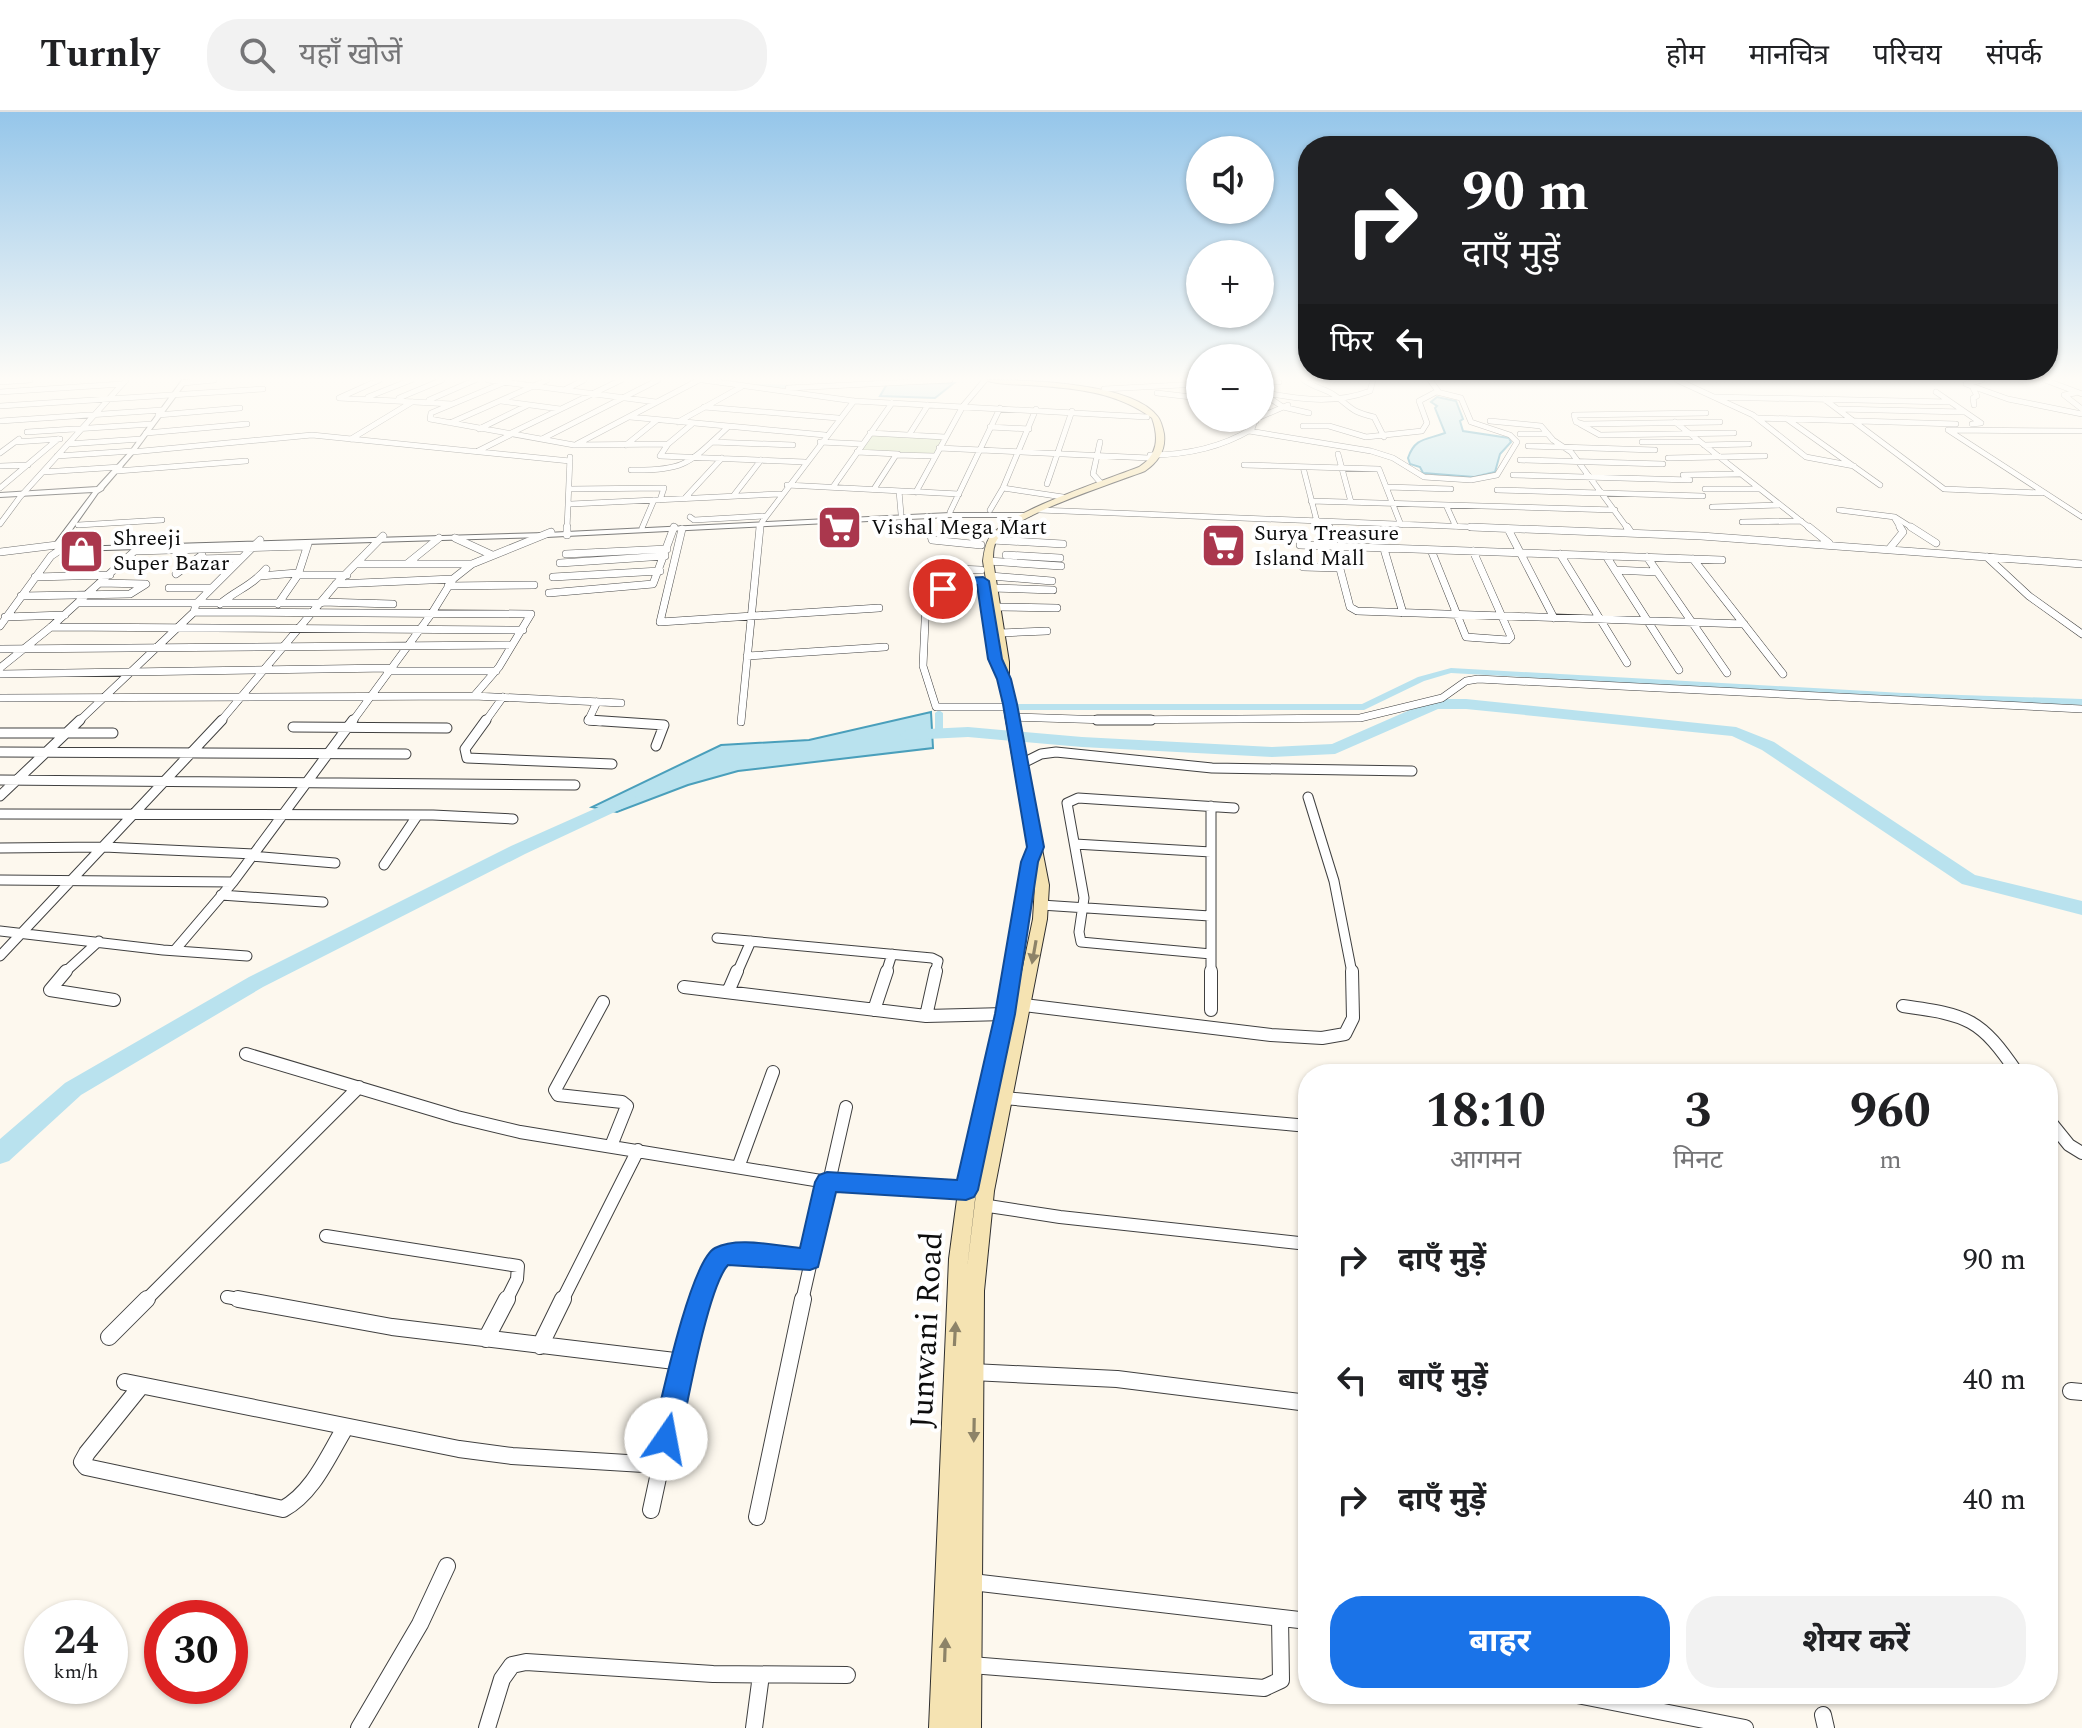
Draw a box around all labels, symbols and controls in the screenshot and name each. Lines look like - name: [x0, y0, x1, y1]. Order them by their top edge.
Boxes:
- search box: [207, 19, 767, 91]
- text: Turnly: [40, 26, 159, 84]
- text: यहाँ खोजें: [299, 32, 402, 78]
- icon: search: [235, 33, 279, 77]
- text: होम: [1666, 34, 1705, 77]
- text: मानचित्र: [1749, 34, 1829, 77]
- text: परिचय: [1873, 34, 1942, 77]
- text: संपर्क: [1986, 34, 2042, 77]
- map controls: [1186, 136, 1274, 432]
- button: sound: [1186, 136, 1274, 224]
- text: 90 m: [1462, 150, 1589, 235]
- icon: right: [1330, 168, 1434, 272]
- text: दाएँ मुड़ें: [1462, 227, 1560, 282]
- button: +: [1186, 240, 1274, 328]
- text: फिर: [1330, 319, 1373, 365]
- icon: left: [1389, 320, 1433, 364]
- button: −: [1186, 344, 1274, 432]
- supermarket icon: Vishal Mega Mart: [816, 503, 864, 551]
- place label: Vishal Mega Mart: [871, 511, 1047, 544]
- place label: Surya Treasure Island Mall: [1254, 517, 1399, 575]
- place label: Shreeji Super Bazar: [113, 522, 230, 580]
- supermarket icon: Surya Treasure Island Mall: [1199, 522, 1247, 570]
- shop icon: Shreeji Super Bazar: [58, 527, 106, 575]
- pin: [909, 555, 977, 623]
- icon: arrive: [921, 567, 965, 611]
- one-way arrow: [1028, 940, 1040, 965]
- text: 18:10: [1425, 1075, 1546, 1148]
- text: 3: [1684, 1075, 1711, 1148]
- text: 960: [1850, 1075, 1931, 1148]
- text: आगमन: [1450, 1140, 1521, 1180]
- text: मिनट: [1673, 1140, 1723, 1180]
- text: m: [1879, 1140, 1902, 1180]
- street label: Junwani Road: [897, 1230, 957, 1430]
- text: दाएँ मुड़ें: [1398, 1237, 1486, 1283]
- text: 90 m: [1963, 1237, 2026, 1283]
- icon: right: [1330, 1238, 1374, 1282]
- one-way arrow: [948, 1321, 961, 1346]
- text: बाएँ मुड़ें: [1398, 1357, 1488, 1403]
- text: 40 m: [1963, 1357, 2026, 1403]
- icon: left: [1330, 1358, 1374, 1402]
- position arrow: [624, 1397, 708, 1481]
- one-way arrow: [968, 1418, 980, 1443]
- text: दाएँ मुड़ें: [1398, 1477, 1486, 1523]
- text: 40 m: [1963, 1477, 2026, 1523]
- icon: right: [1330, 1478, 1374, 1522]
- button: बाहर: [1330, 1596, 1670, 1688]
- button: शेयर करें: [1686, 1596, 2026, 1688]
- speed limit sign: 30: [144, 1600, 248, 1704]
- text: 24: [54, 1611, 98, 1672]
- one-way arrow: [938, 1637, 951, 1662]
- text: km/h: [54, 1657, 99, 1687]

